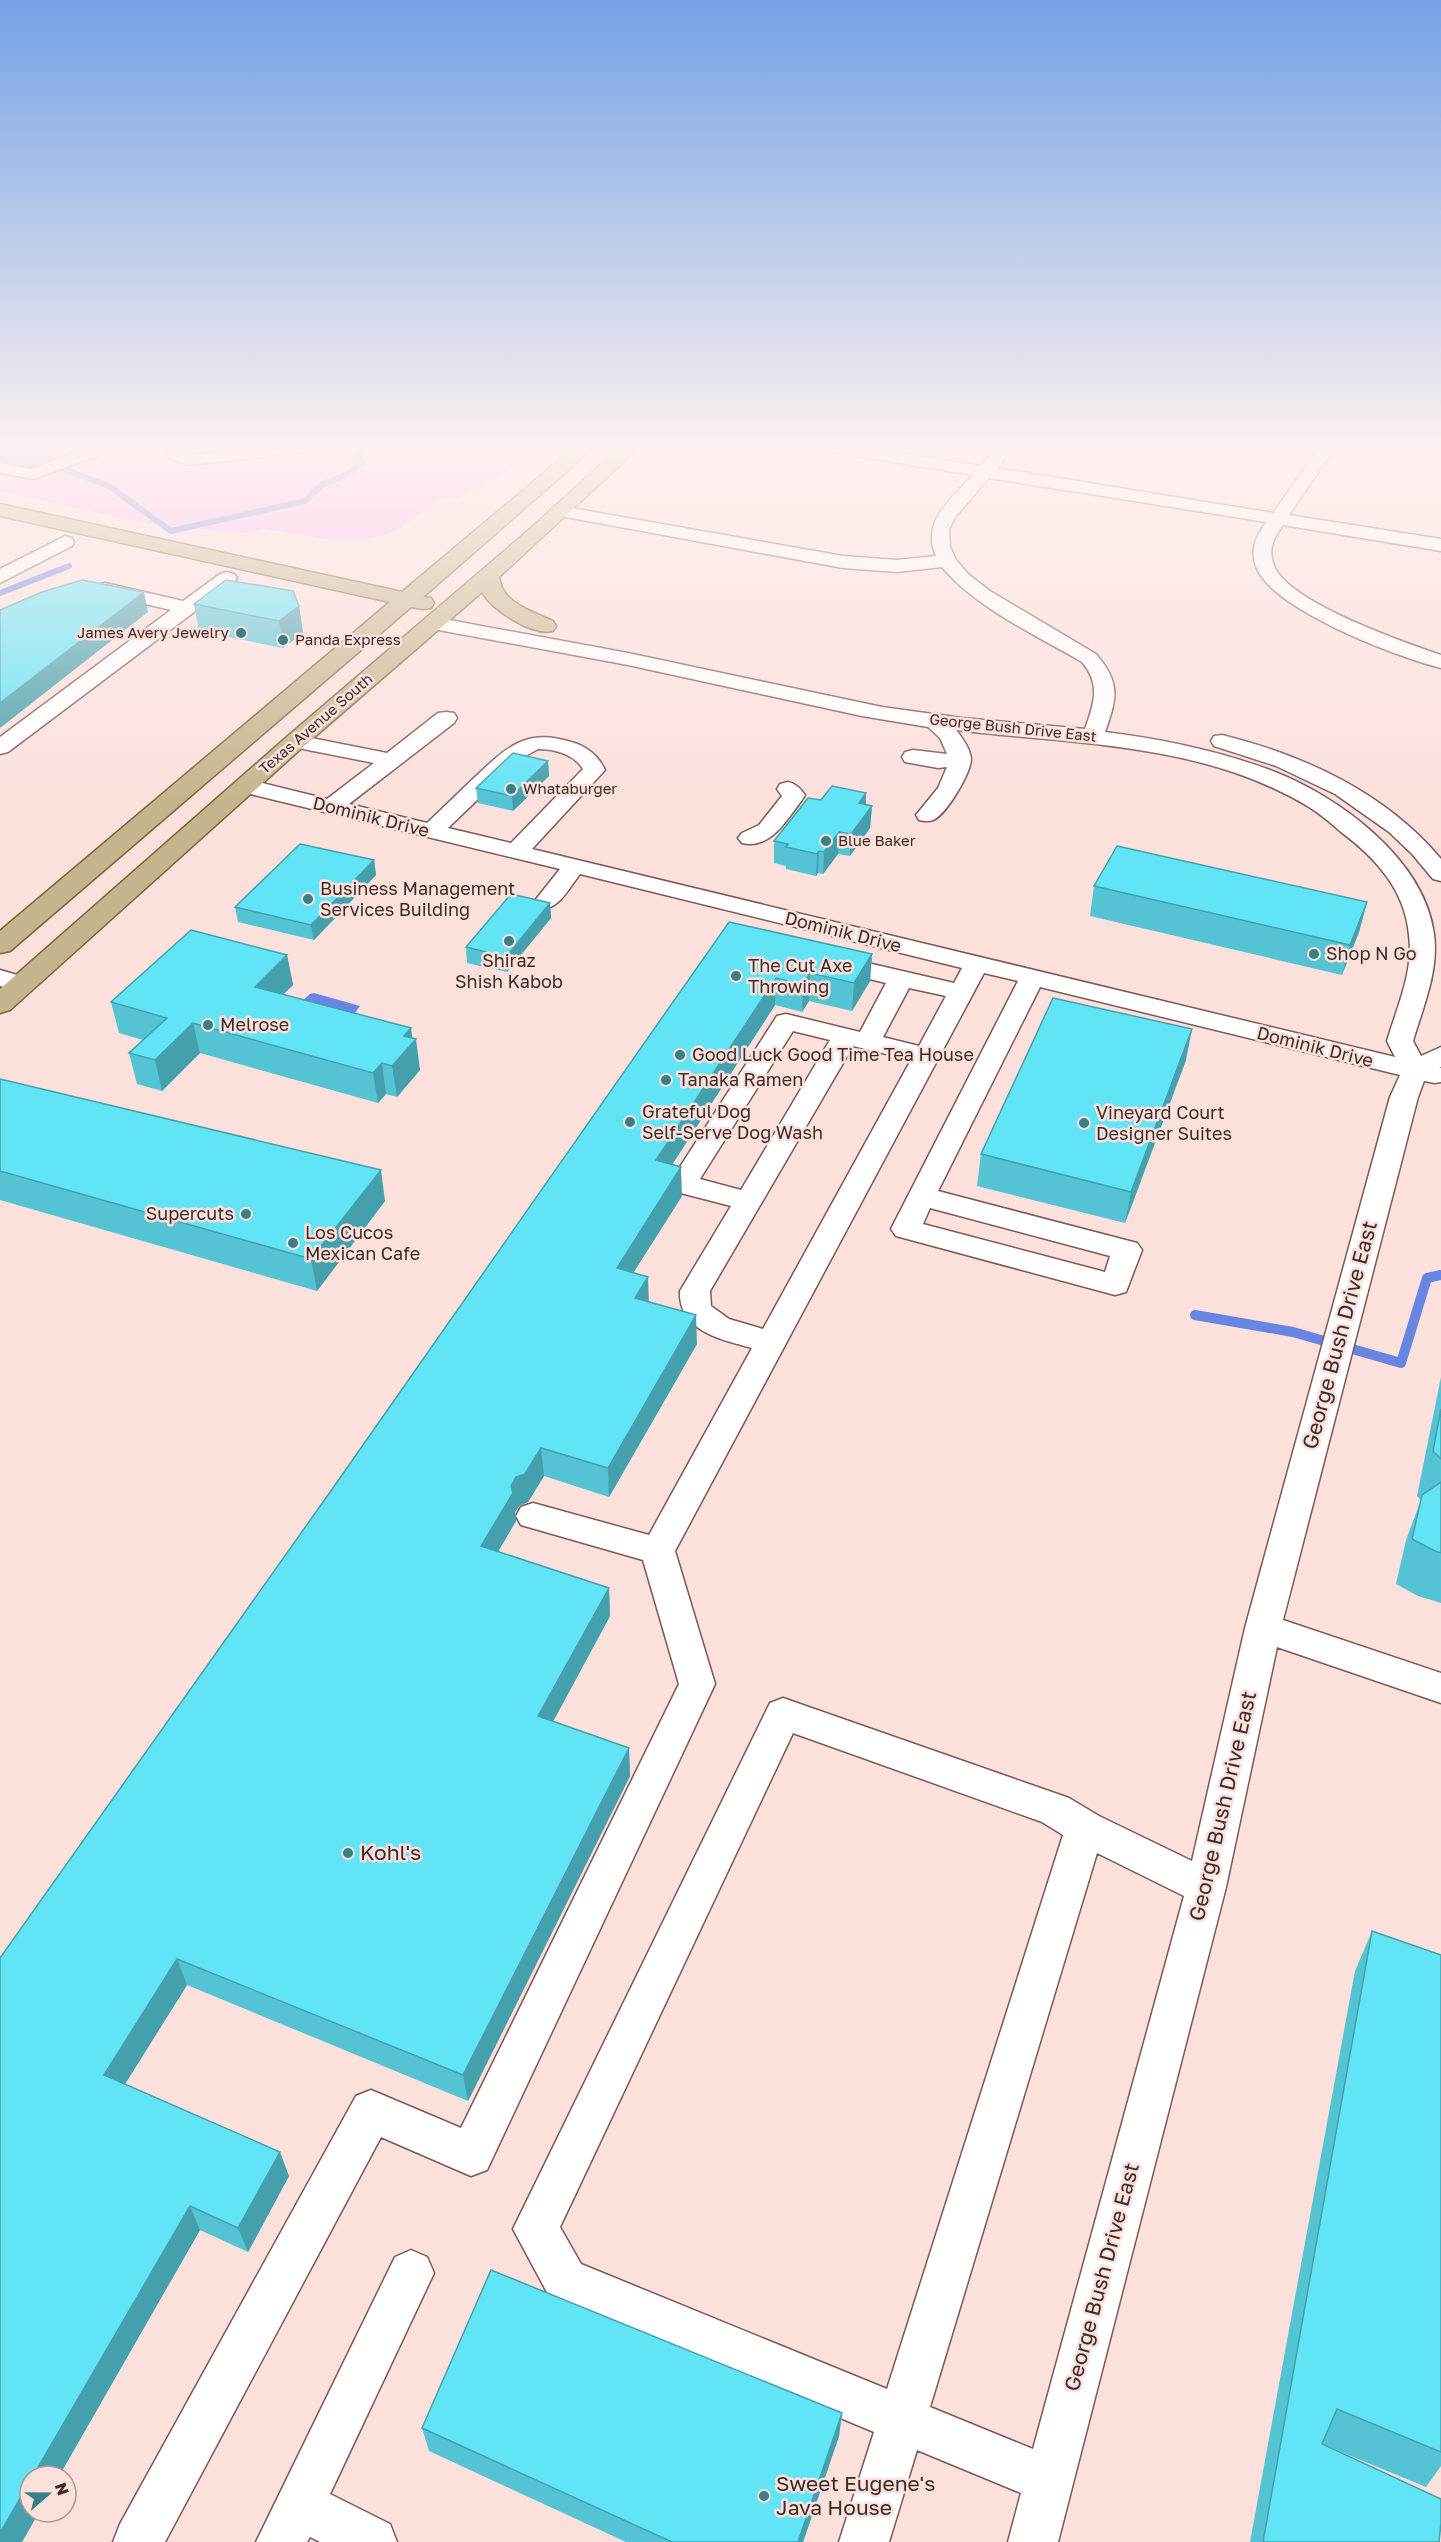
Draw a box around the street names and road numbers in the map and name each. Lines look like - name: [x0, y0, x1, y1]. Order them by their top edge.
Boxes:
- street label: Texas Avenue South: [255, 669, 376, 777]
- street label: George Bush Drive East: [929, 709, 1098, 745]
- street label: Dominik Drive: [311, 791, 432, 841]
- street label: Dominik Drive: [783, 906, 904, 956]
- street label: Dominik Drive: [1255, 1021, 1376, 1071]
- street label: George Bush Drive East: [1296, 1218, 1382, 1452]
- street label: George Bush Drive East: [1183, 1688, 1261, 1923]
- street label: George Bush Drive East: [1058, 2160, 1144, 2394]

